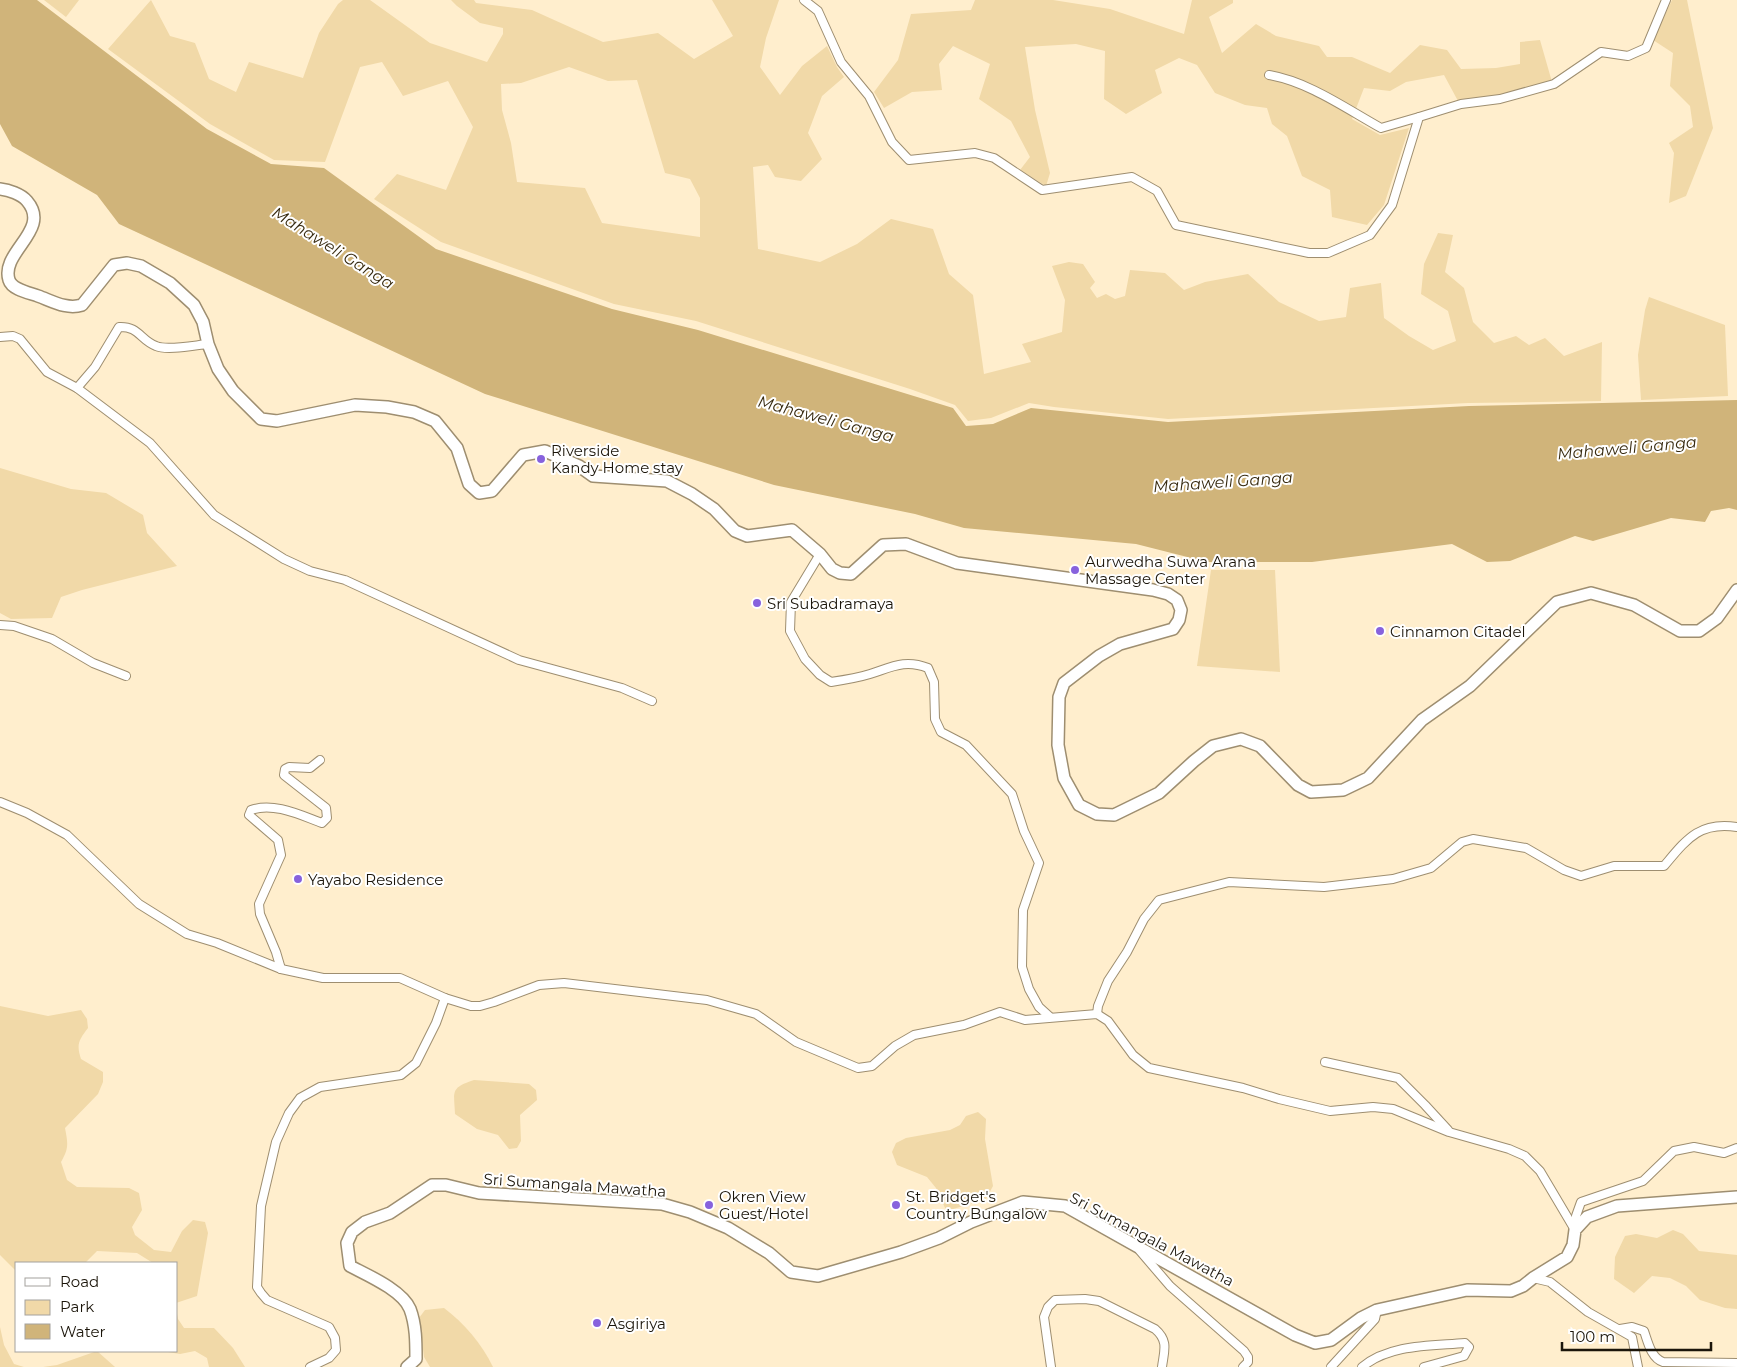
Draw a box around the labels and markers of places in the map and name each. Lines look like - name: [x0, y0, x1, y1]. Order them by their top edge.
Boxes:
- place label: Riverside Kandy Home stay: [551, 441, 684, 477]
- marker: Riverside Kandy Home stay: [535, 453, 547, 465]
- place label: Aurwedha Suwa Arana Massage Center: [1085, 552, 1256, 588]
- marker: Aurwedha Suwa Arana Massage Center: [1069, 564, 1081, 576]
- place label: Sri Subadramaya: [767, 594, 894, 613]
- marker: Sri Subadramaya: [751, 597, 763, 609]
- place label: Cinnamon Citadel: [1390, 622, 1526, 641]
- marker: Cinnamon Citadel: [1374, 625, 1386, 637]
- place label: Yayabo Residence: [308, 870, 443, 889]
- marker: Yayabo Residence: [292, 873, 304, 885]
- place label: Okren View Guest/Hotel: [719, 1187, 809, 1223]
- place label: St. Bridget's Country Bungalow: [906, 1187, 1048, 1223]
- marker: Okren View Guest/Hotel: [703, 1199, 715, 1211]
- marker: St. Bridget's Country Bungalow: [890, 1199, 902, 1211]
- place label: Asgiriya: [607, 1314, 666, 1333]
- marker: Asgiriya: [591, 1317, 603, 1329]

